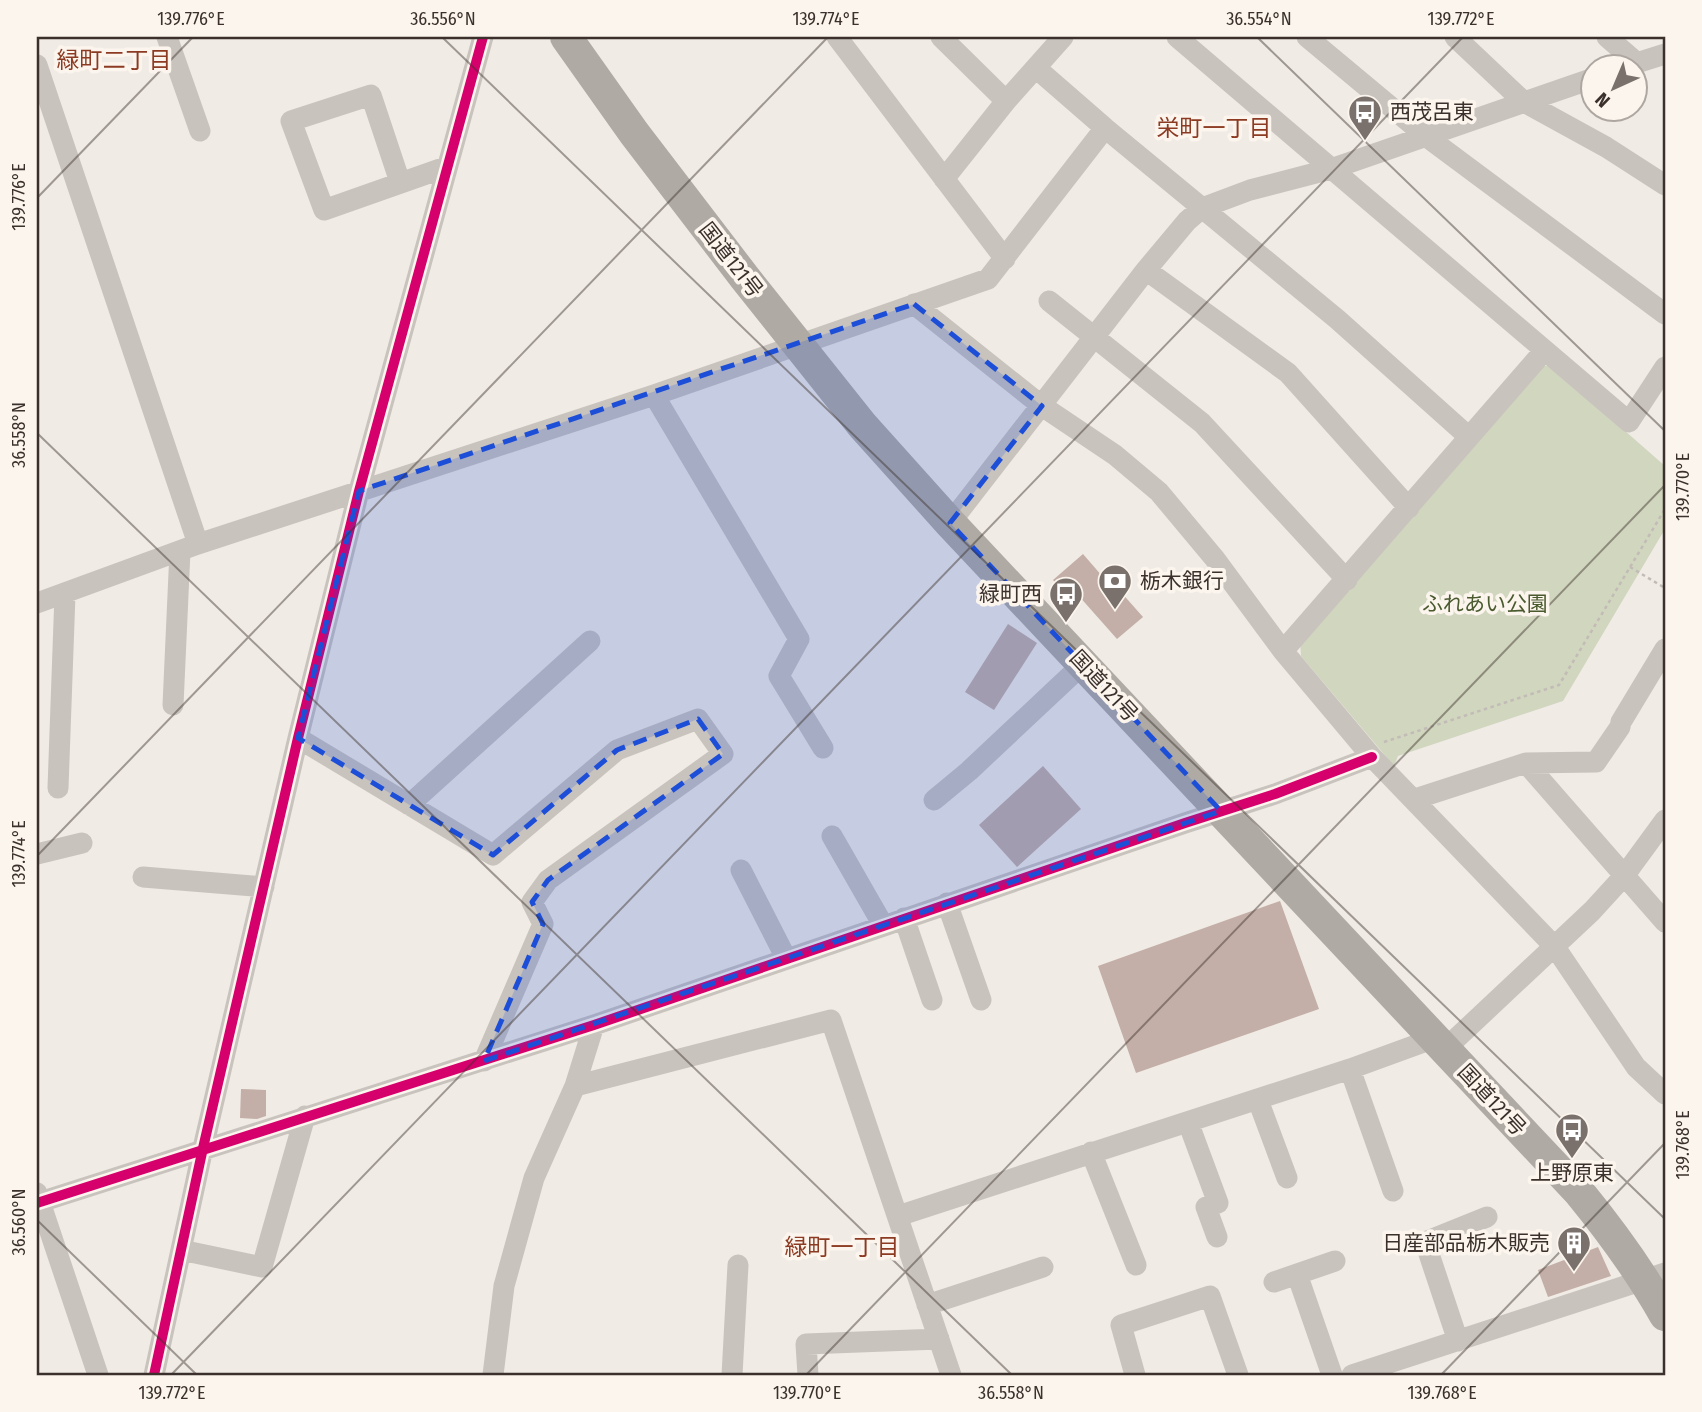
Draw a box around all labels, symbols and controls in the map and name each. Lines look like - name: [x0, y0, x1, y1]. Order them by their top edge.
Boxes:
- text: 139.776°E: [157, 8, 225, 30]
- text: 36.556°N: [410, 8, 476, 30]
- text: 139.774°E: [792, 8, 860, 30]
- text: 36.554°N: [1226, 8, 1292, 30]
- text: 139.772°E: [1428, 8, 1494, 30]
- district label: 緑町二丁目: [57, 46, 172, 74]
- north arrow: [1580, 52, 1650, 122]
- text: N: [1590, 88, 1615, 112]
- bus stop icon: 西茂呂東: [1346, 93, 1384, 142]
- place label: 西茂呂東: [1390, 99, 1474, 125]
- district label: 栄町一丁目: [1157, 114, 1272, 142]
- text: 139.776°E: [8, 163, 30, 231]
- street label: 国道121号: [694, 217, 768, 303]
- text: 36.558°N: [8, 402, 30, 468]
- text: 139.770°E: [1672, 453, 1694, 521]
- bank icon: 栃木銀行: [1096, 562, 1134, 611]
- place label: 栃木銀行: [1140, 568, 1224, 594]
- bus stop icon: 緑町西: [1047, 575, 1085, 624]
- place label: 緑町西: [979, 581, 1042, 607]
- park label: ふれあい公園: [1422, 591, 1548, 617]
- street label: 国道121号: [1064, 645, 1144, 727]
- text: 139.774°E: [8, 820, 30, 888]
- street label: 国道121号: [1452, 1059, 1532, 1141]
- text: 139.768°E: [1672, 1110, 1694, 1180]
- bus stop icon: 上野原東: [1553, 1111, 1591, 1160]
- place label: 上野原東: [1530, 1160, 1614, 1186]
- text: 36.560°N: [8, 1189, 30, 1255]
- building icon: 日産部品栃木販売: [1555, 1224, 1593, 1273]
- place label: 日産部品栃木販売: [1382, 1230, 1550, 1256]
- district label: 緑町一丁目: [785, 1233, 900, 1261]
- text: 139.772°E: [139, 1382, 205, 1404]
- text: 139.770°E: [773, 1382, 841, 1404]
- text: 36.558°N: [978, 1382, 1044, 1404]
- text: 139.768°E: [1407, 1382, 1477, 1404]

